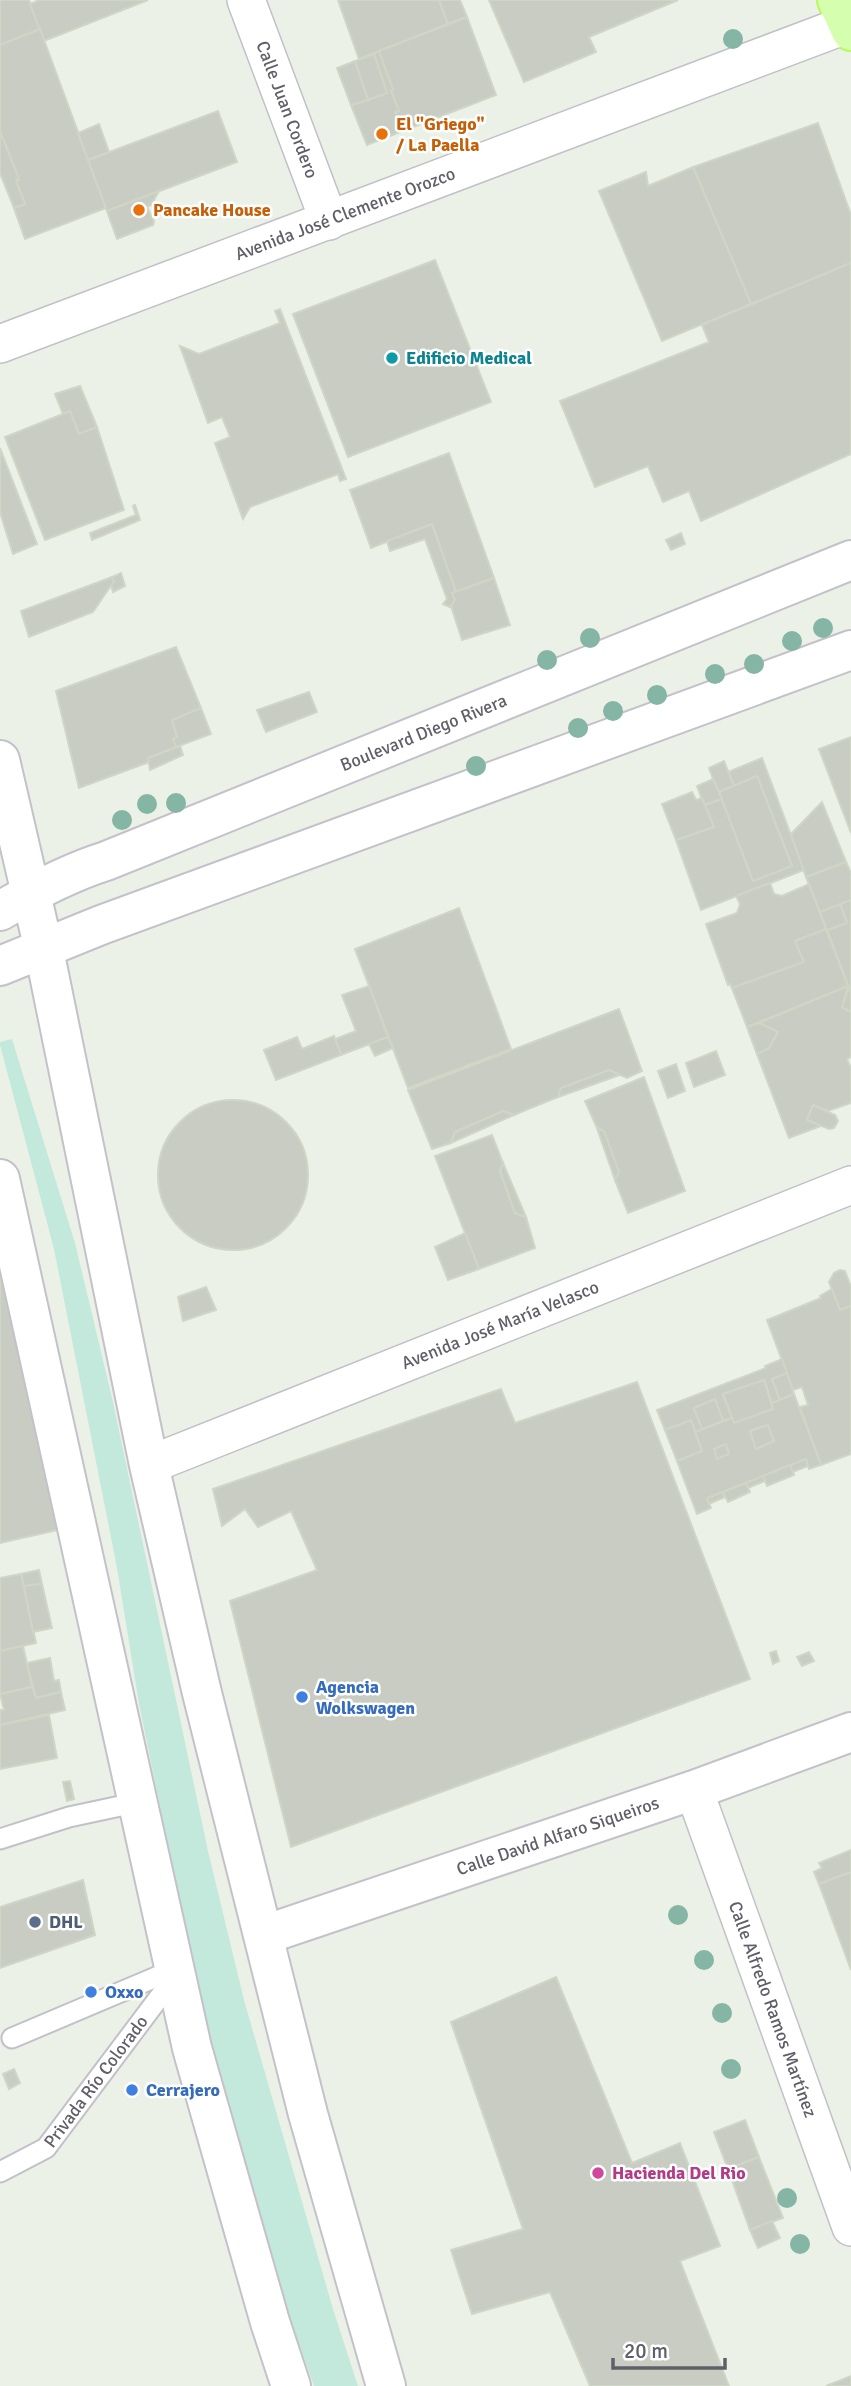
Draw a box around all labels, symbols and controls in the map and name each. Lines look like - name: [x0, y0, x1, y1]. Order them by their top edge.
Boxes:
- street label: Calle Juan Cordero: [251, 38, 323, 181]
- place label: El "Griego" / La Paella: [396, 113, 485, 156]
- marker: El "Griego" / La Paella: [374, 126, 390, 142]
- street label: Avenida José Clemente Orozco: [232, 162, 458, 265]
- place label: Pancake House: [153, 199, 271, 221]
- marker: Pancake House: [131, 202, 147, 218]
- place label: Edificio Medical: [406, 347, 532, 369]
- marker: Edificio Medical: [384, 350, 400, 366]
- street label: Boulevard Diego Rivera: [337, 689, 510, 776]
- street label: Avenida José María Velasco: [398, 1276, 602, 1374]
- place label: Agencia Wolkswagen: [316, 1676, 415, 1719]
- marker: Agencia Wolkswagen: [294, 1689, 310, 1705]
- street label: Calle David Alfaro Siqueiros: [454, 1792, 662, 1880]
- street label: Calle Alfredo Ramos Martínez: [724, 1898, 822, 2120]
- place label: DHL: [49, 1911, 83, 1933]
- marker: DHL: [27, 1914, 43, 1930]
- place label: Oxxo: [105, 1981, 143, 2003]
- marker: Oxxo: [83, 1984, 99, 2000]
- street label: Privada Río Colorado: [39, 2011, 153, 2152]
- place label: Cerrajero: [146, 2079, 220, 2101]
- marker: Cerrajero: [124, 2082, 140, 2098]
- place label: Hacienda Del Rio: [612, 2162, 746, 2184]
- marker: Hacienda Del Rio: [590, 2165, 606, 2181]
- scale bar: [613, 2326, 725, 2370]
- text: 20 m: [624, 2338, 668, 2364]

